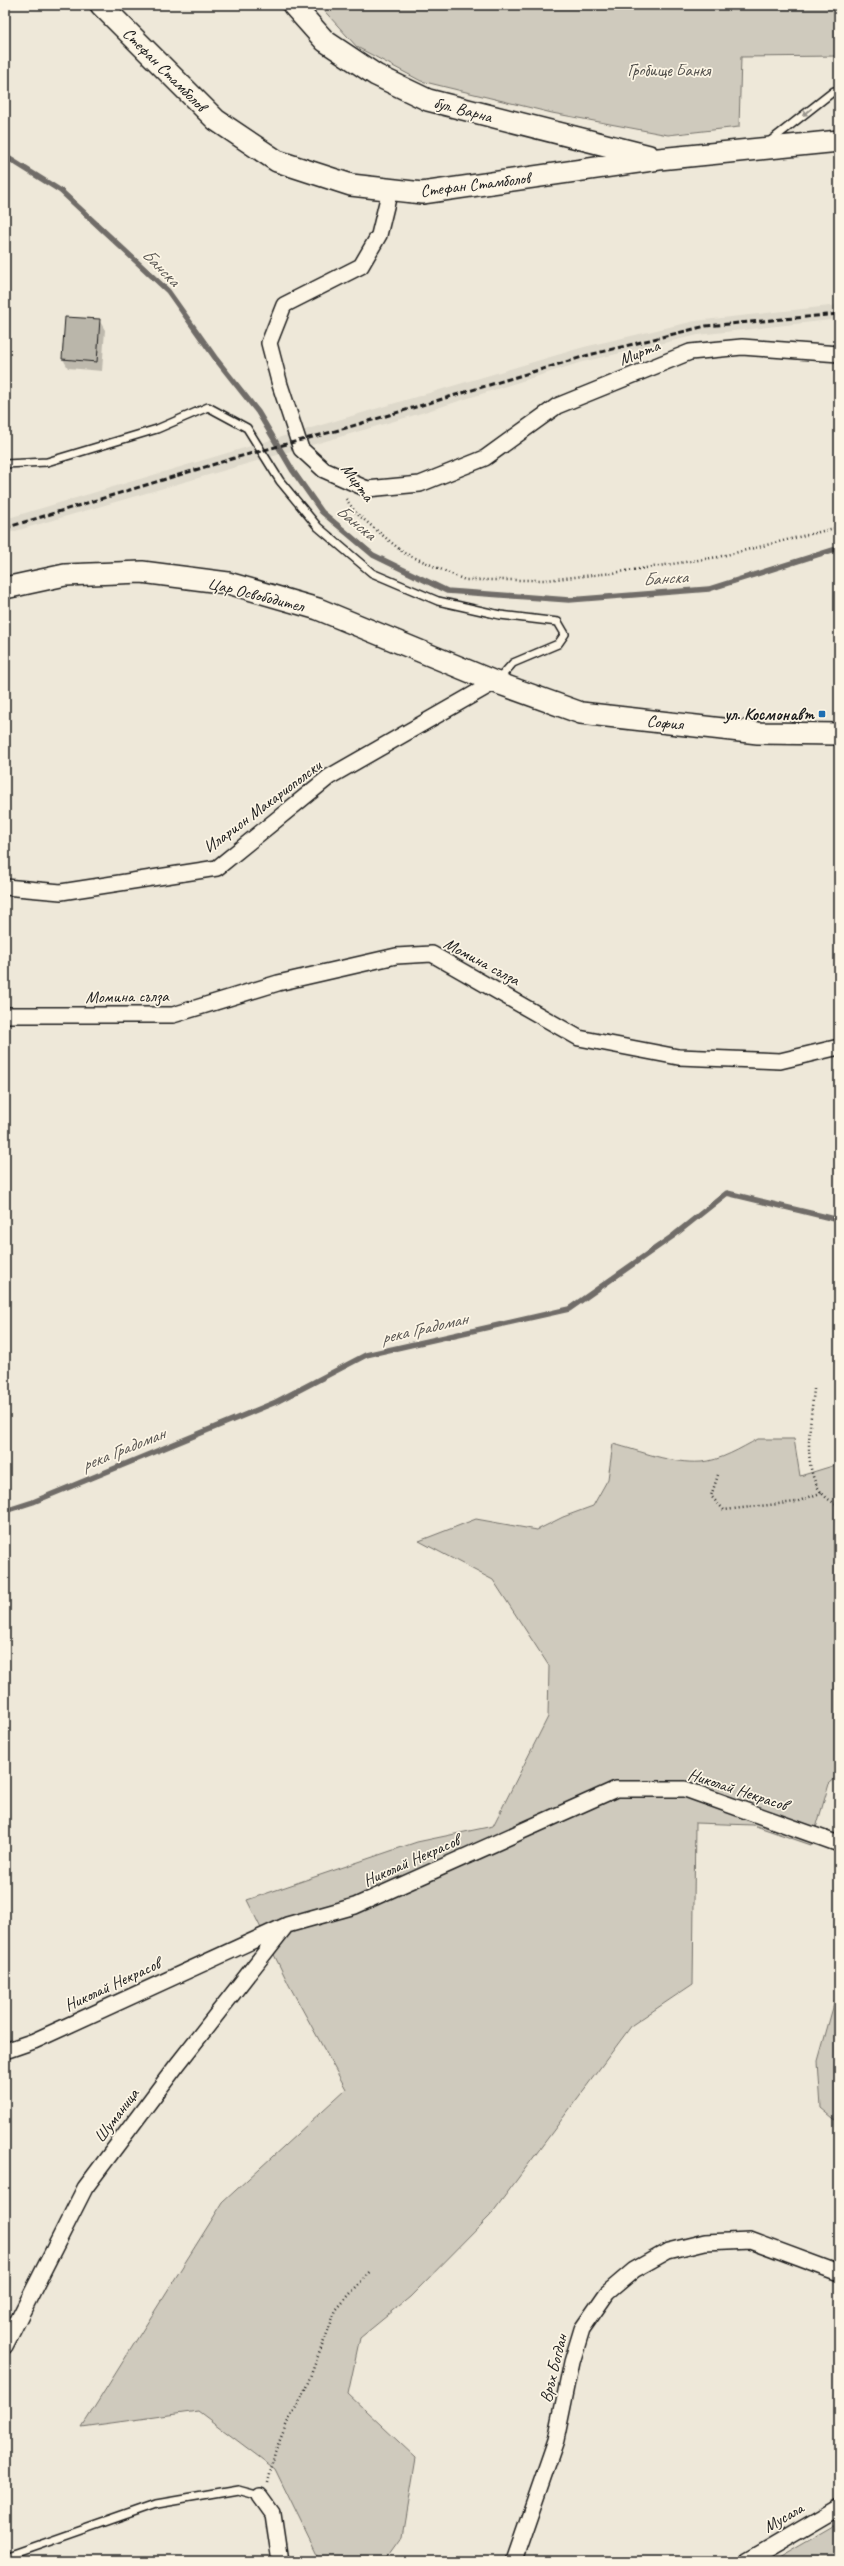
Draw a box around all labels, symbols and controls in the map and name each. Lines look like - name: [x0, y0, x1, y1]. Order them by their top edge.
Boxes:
- street label: Стефан Стамболов: [118, 23, 213, 118]
- park label: Гробище Банкя: [628, 60, 712, 81]
- street label: бул. Варна: [432, 92, 495, 128]
- one-way arrow: [802, 108, 813, 116]
- street label: Стефан Стамболов: [419, 167, 534, 202]
- water label: Банска: [137, 243, 186, 292]
- street label: Мирта: [616, 334, 664, 370]
- street label: Мирта: [337, 459, 379, 506]
- water label: Банска: [332, 499, 382, 546]
- water label: Банска: [642, 565, 690, 591]
- street label: Цар Освободител: [205, 572, 307, 617]
- place label: ул. Космонавт: [722, 704, 815, 725]
- marker: ул. Космонавт: [817, 709, 827, 719]
- street label: София: [646, 710, 685, 735]
- street label: Иларион Макариополски: [199, 754, 327, 858]
- street label: Момина сълза: [440, 933, 525, 992]
- street label: Момина сълза: [85, 985, 170, 1009]
- water label: река Градоман: [378, 1307, 473, 1349]
- water label: река Градоман: [77, 1421, 171, 1476]
- street label: Николай Некрасов: [686, 1764, 794, 1817]
- street label: Николай Некрасов: [360, 1828, 466, 1891]
- street label: Николай Некрасов: [61, 1952, 167, 2016]
- street label: Шуманица: [89, 2083, 144, 2147]
- street label: Връх Богдан: [535, 2331, 572, 2404]
- street label: Мусала: [759, 2497, 809, 2537]

